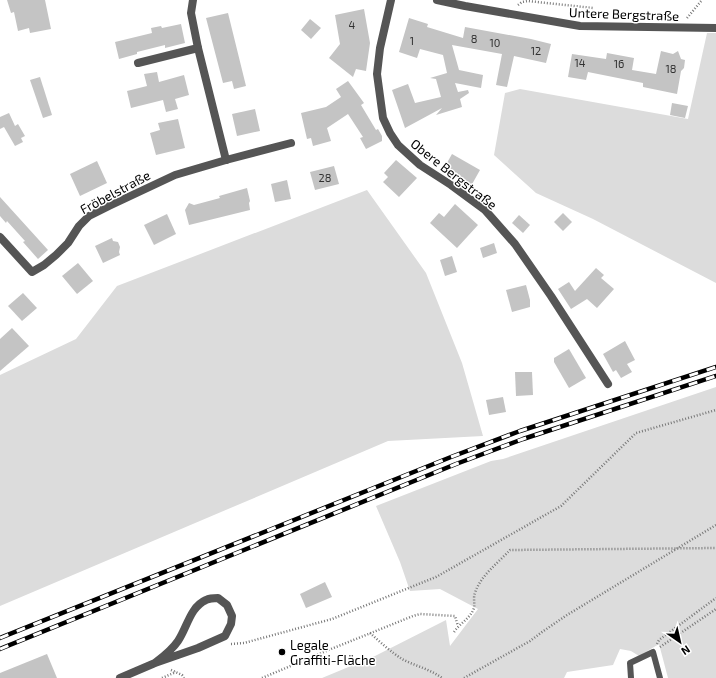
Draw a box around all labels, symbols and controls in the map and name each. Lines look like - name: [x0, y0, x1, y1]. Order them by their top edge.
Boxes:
- street label: Untere Bergstraße: [569, 4, 679, 24]
- house number: 4: [349, 18, 356, 31]
- house number: 8: [471, 32, 477, 45]
- house number: 1: [410, 34, 414, 47]
- house number: 10: [489, 36, 501, 49]
- house number: 12: [531, 44, 541, 57]
- house number: 14: [574, 56, 586, 69]
- house number: 16: [614, 57, 624, 70]
- house number: 18: [665, 62, 677, 75]
- street label: Obere Bergstraße: [408, 135, 500, 213]
- street label: Fröbelstraße: [77, 167, 153, 217]
- house number: 28: [319, 171, 331, 184]
- north arrow: [660, 622, 700, 662]
- place label: Legale Graffiti-Fläche: [290, 637, 376, 668]
- text: N: [679, 643, 693, 658]
- marker: Legale Graffiti-Fläche: [277, 647, 287, 657]

